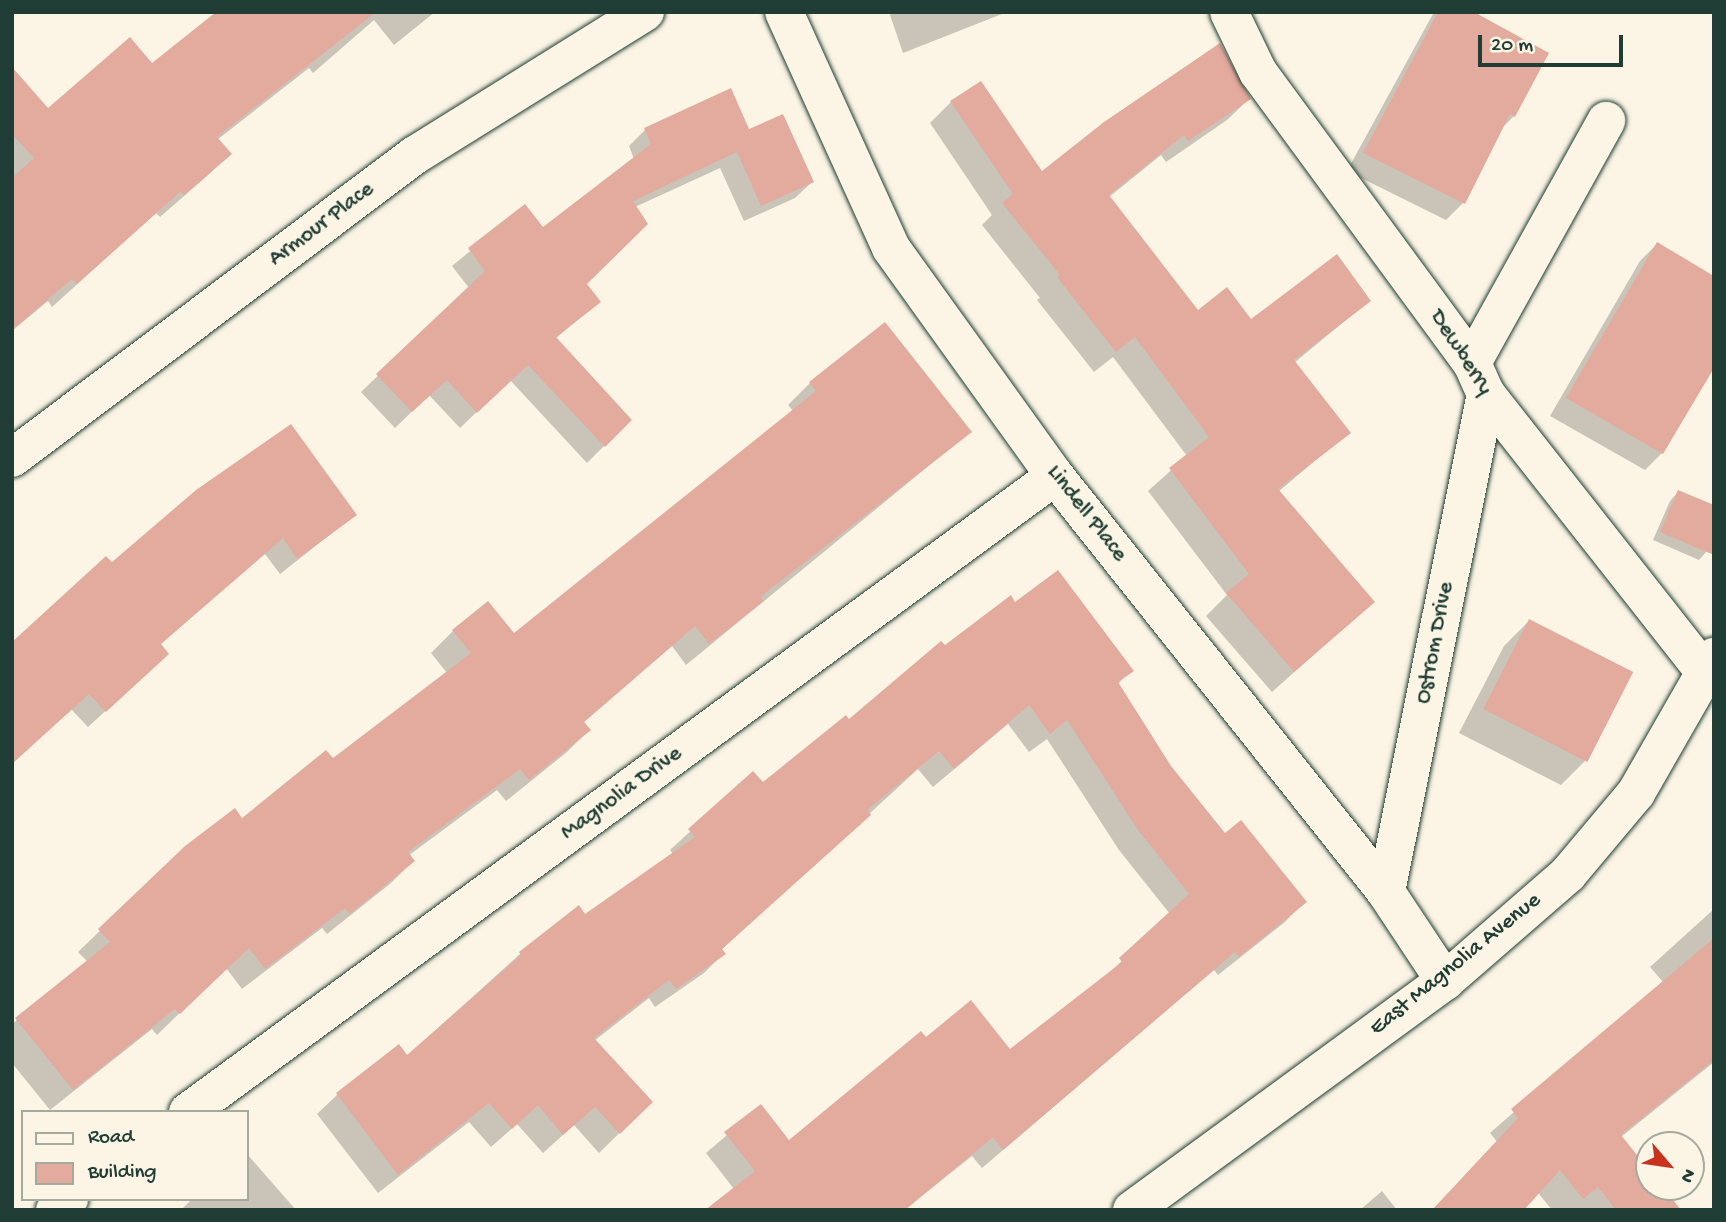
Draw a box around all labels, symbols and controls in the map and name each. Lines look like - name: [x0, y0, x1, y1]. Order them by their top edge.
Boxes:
- scale bar: [1481, 21, 1626, 65]
- text: 20 m: [1491, 34, 1533, 59]
- street label: Armour Place: [264, 176, 380, 274]
- street label: Dewberry: [1422, 305, 1498, 401]
- street label: Lindell Place: [1040, 460, 1132, 568]
- street label: Ostrom Drive: [1411, 580, 1461, 706]
- street label: Magnolia Drive: [556, 741, 688, 847]
- street label: East Magnolia Avenue: [1365, 887, 1547, 1043]
- legend: [21, 1110, 248, 1201]
- text: Road: [88, 1126, 134, 1151]
- north arrow: [1635, 1131, 1705, 1201]
- text: Building: [88, 1161, 157, 1186]
- text: N: [1674, 1164, 1700, 1186]

